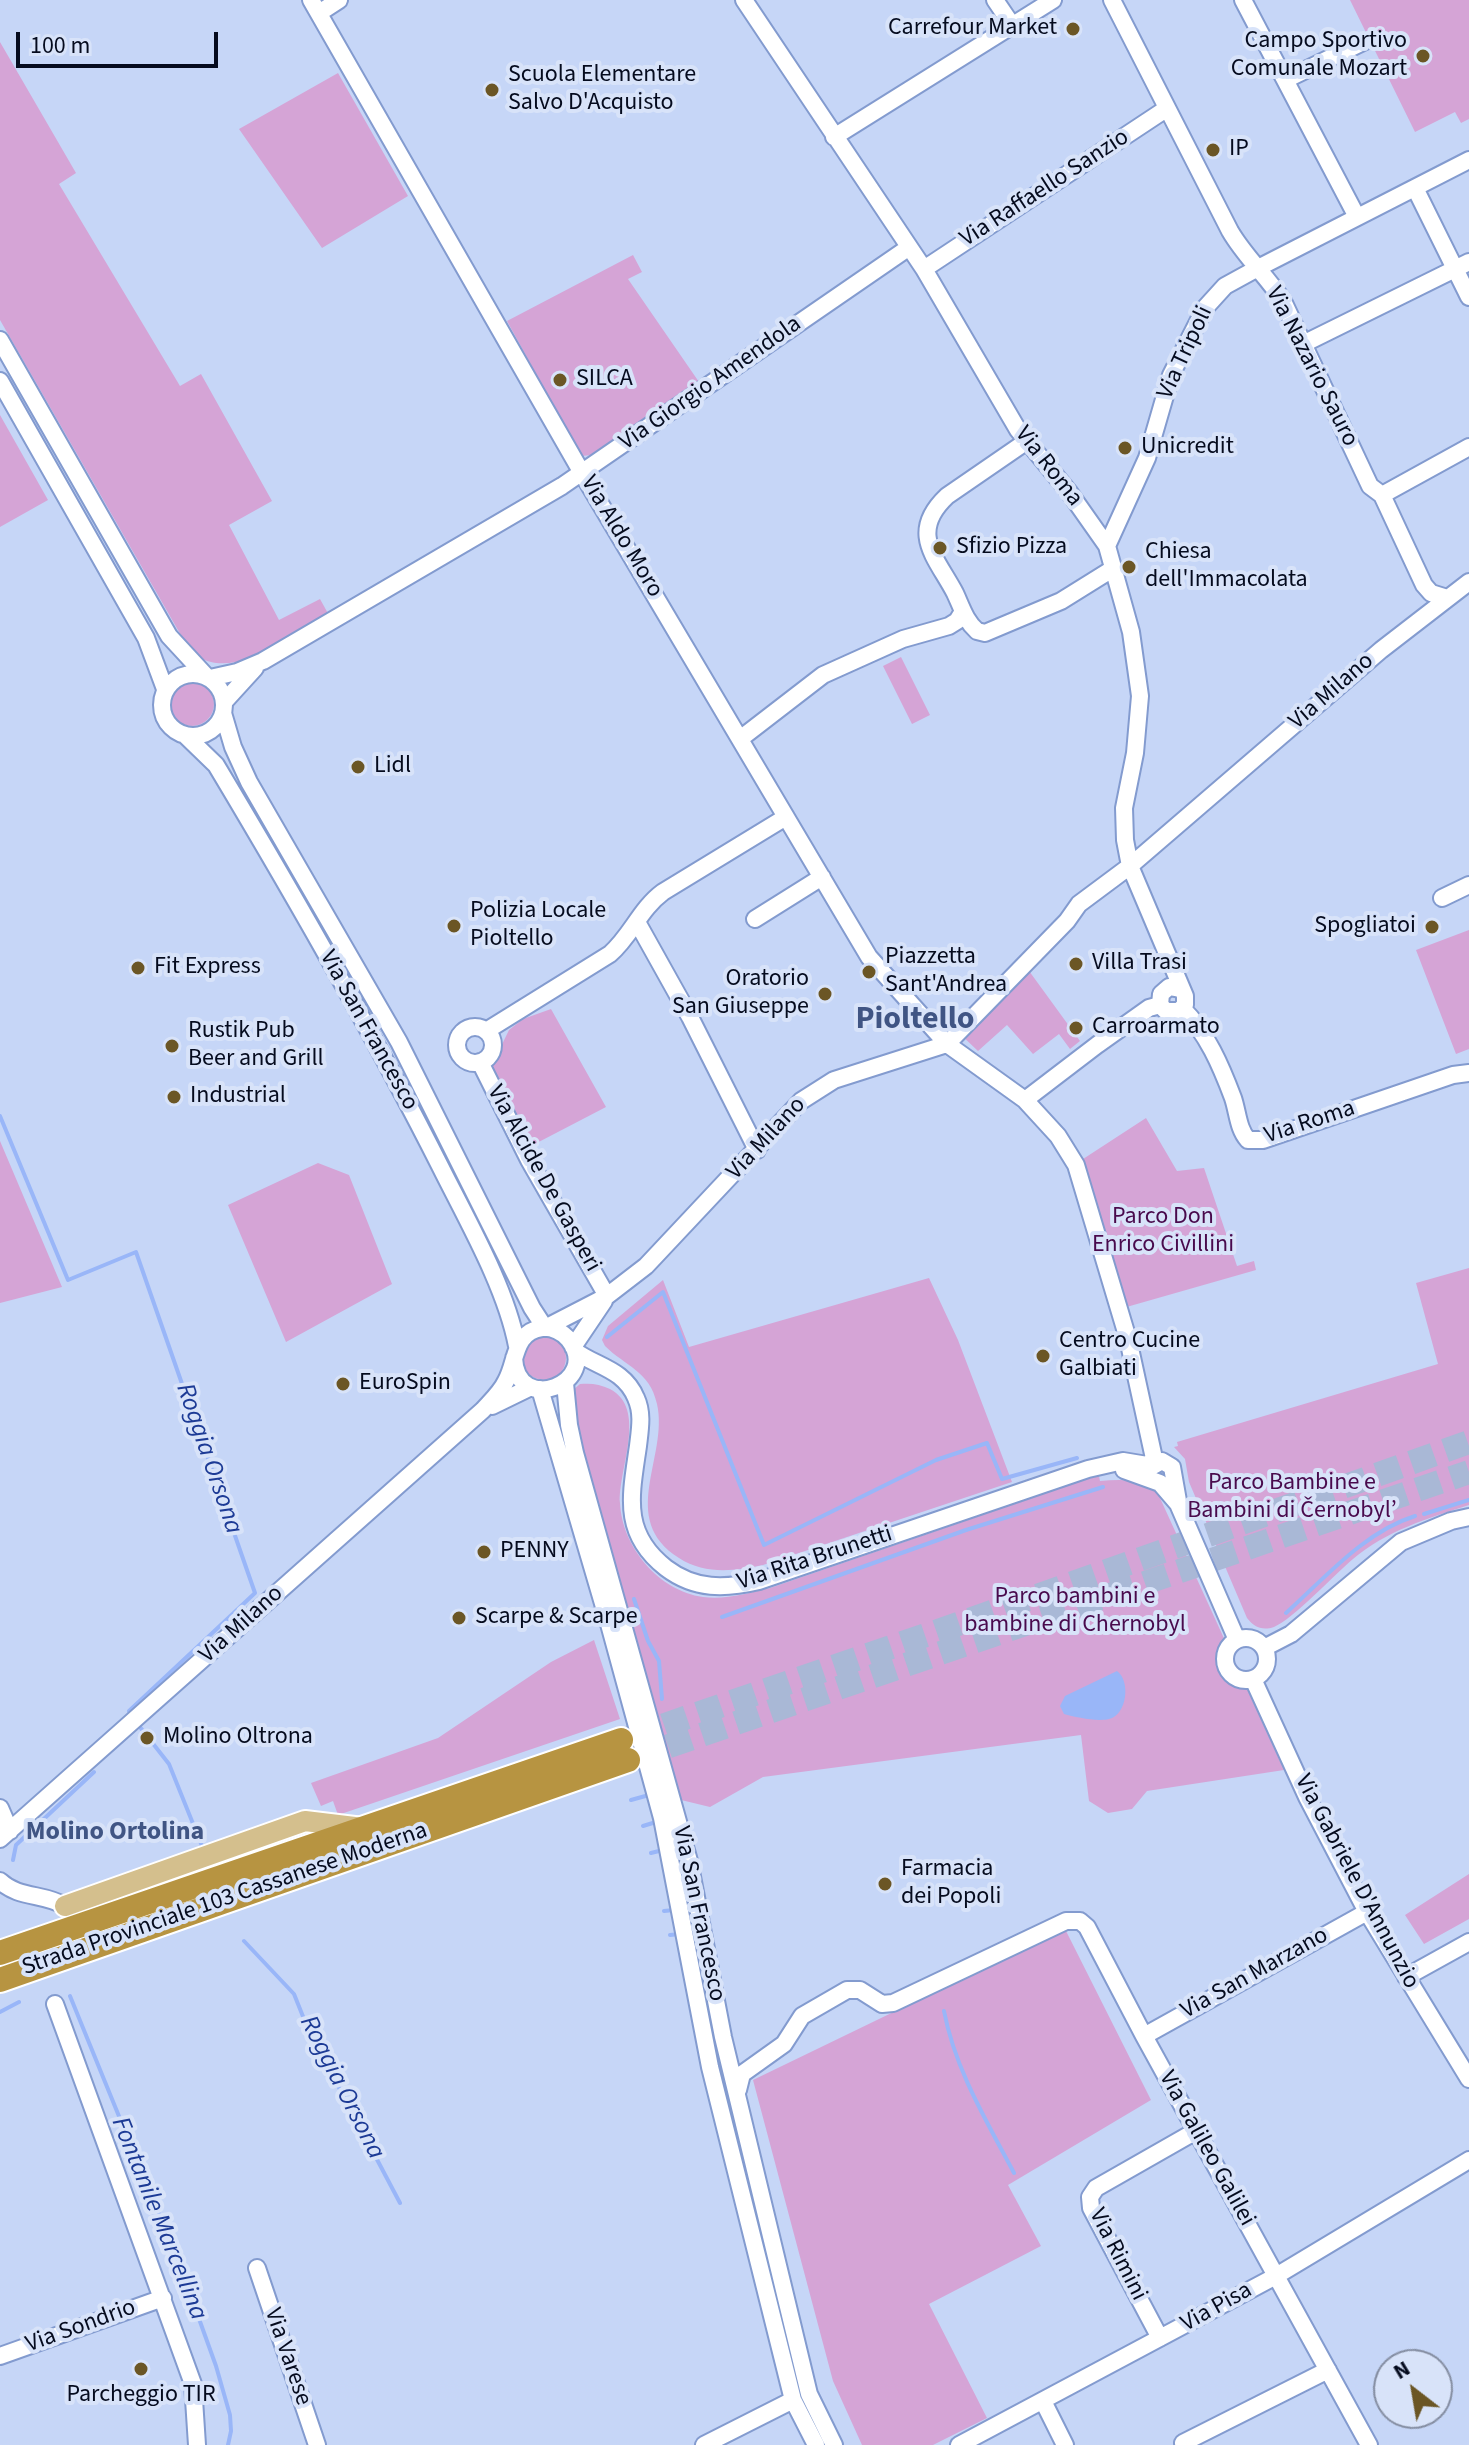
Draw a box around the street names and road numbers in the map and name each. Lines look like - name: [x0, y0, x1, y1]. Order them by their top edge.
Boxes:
- street label: Via Raffaello Sanzio: [955, 124, 1135, 254]
- street label: Via Nazario Sauro: [1258, 282, 1364, 452]
- street label: Via Tripoli: [1152, 302, 1220, 404]
- street label: Via Giorgio Amendola: [615, 310, 807, 458]
- street label: Via Roma: [1008, 421, 1088, 513]
- street label: Via Aldo Moro: [573, 471, 669, 603]
- street label: Via Milano: [1284, 647, 1380, 737]
- street label: Via San Francesco: [312, 946, 424, 1116]
- street label: Via Alcide De Gasperi: [480, 1081, 606, 1277]
- street label: Via Milano: [721, 1092, 813, 1186]
- street label: Via Roma: [1261, 1095, 1359, 1151]
- street label: Via Rita Brunetti: [734, 1520, 896, 1598]
- street label: Via Milano: [194, 1580, 290, 1670]
- street label: Via Gabriele D'Annunzio: [1287, 1770, 1425, 1994]
- street label: Strada Provinciale 103 Cassanese Moderna: [19, 1817, 431, 1983]
- street label: Via San Francesco: [665, 1824, 731, 2004]
- street label: Via San Marzano: [1176, 1922, 1334, 2026]
- street label: Via Galileo Galilei: [1152, 2066, 1260, 2232]
- street label: Via Rimini: [1082, 2204, 1152, 2306]
- street label: Via Pisa: [1176, 2277, 1258, 2339]
- street label: Via Sondrio: [22, 2294, 140, 2360]
- street label: Via Varese: [257, 2305, 317, 2409]

